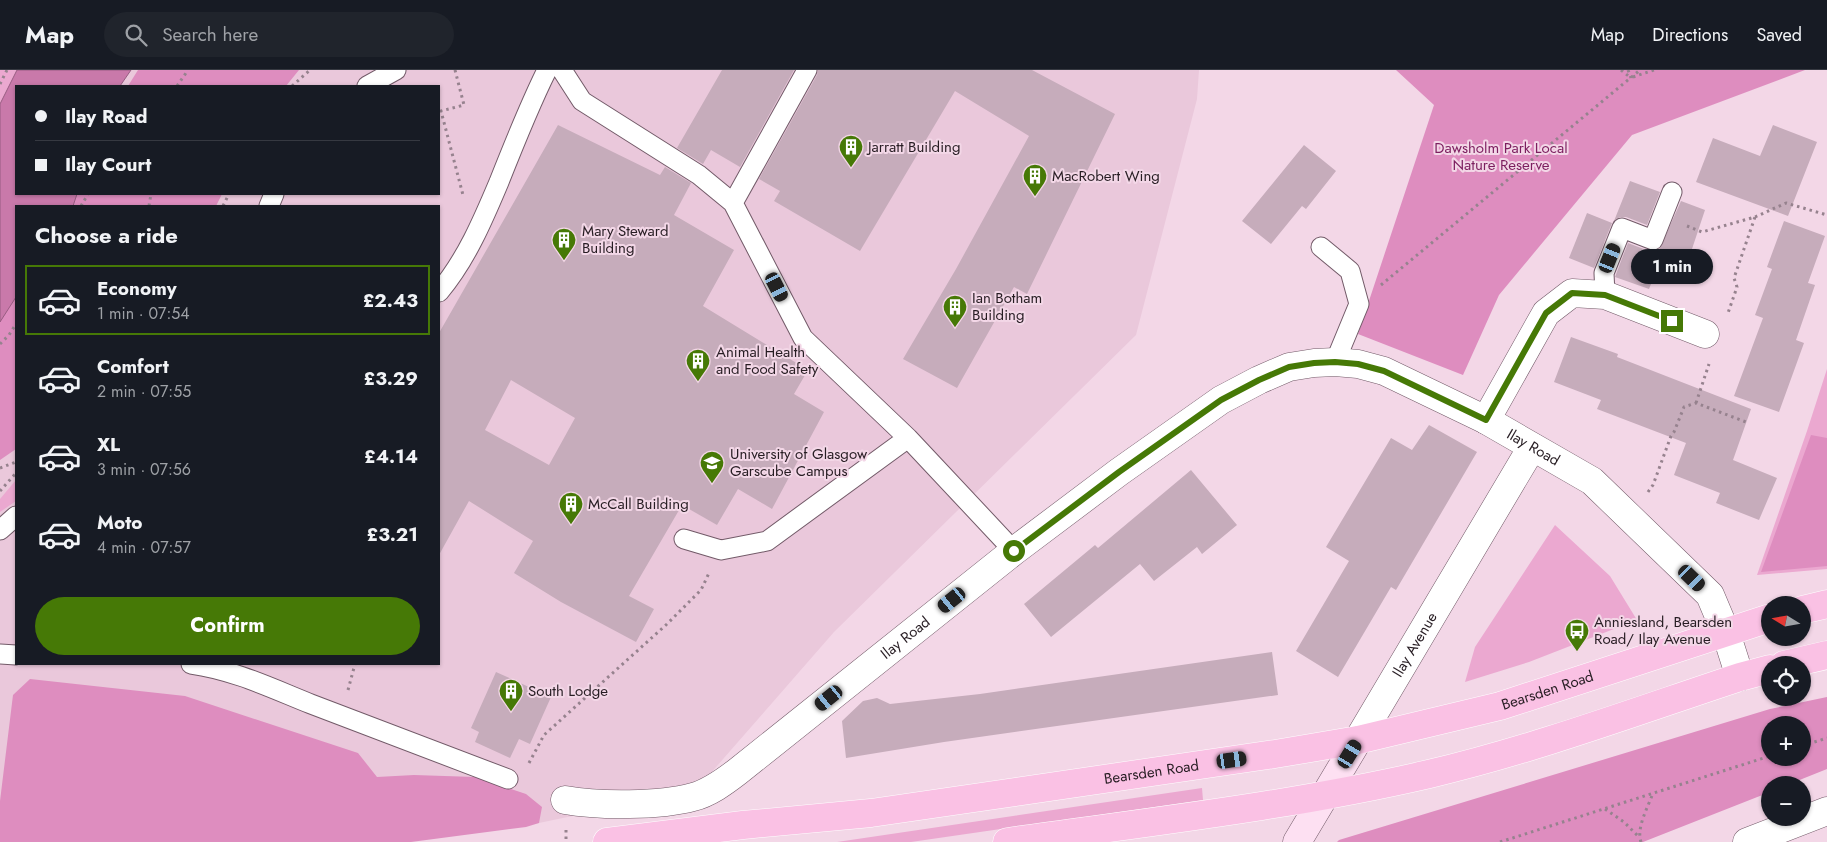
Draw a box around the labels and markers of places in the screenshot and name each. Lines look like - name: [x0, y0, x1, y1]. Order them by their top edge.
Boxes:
- building icon: Jarratt Building: [838, 134, 864, 168]
- place label: Jarratt Building: [866, 136, 961, 158]
- building icon: MacRobert Wing: [1022, 163, 1048, 197]
- place label: MacRobert Wing: [1052, 165, 1160, 187]
- place label: Mary Steward Building: [582, 220, 669, 259]
- building icon: Mary Steward Building: [551, 227, 577, 261]
- place label: Ian Botham Building: [972, 287, 1042, 326]
- building icon: Ian Botham Building: [942, 294, 968, 328]
- place label: Animal Health and Food Safety: [716, 341, 819, 380]
- building icon: Animal Health and Food Safety: [685, 348, 711, 382]
- place label: University of Glasgow Garscube Campus: [730, 443, 868, 482]
- school or university icon: University of Glasgow Garscube Campus: [699, 450, 725, 484]
- building icon: McCall Building: [558, 491, 584, 525]
- place label: McCall Building: [588, 493, 689, 515]
- place label: Anniesland, Bearsden Road/ Ilay Avenue: [1594, 611, 1732, 650]
- bus stop icon: Anniesland, Bearsden Road/ Ilay Avenue: [1564, 618, 1590, 652]
- building icon: South Lodge: [498, 678, 524, 712]
- place label: South Lodge: [528, 680, 608, 702]

